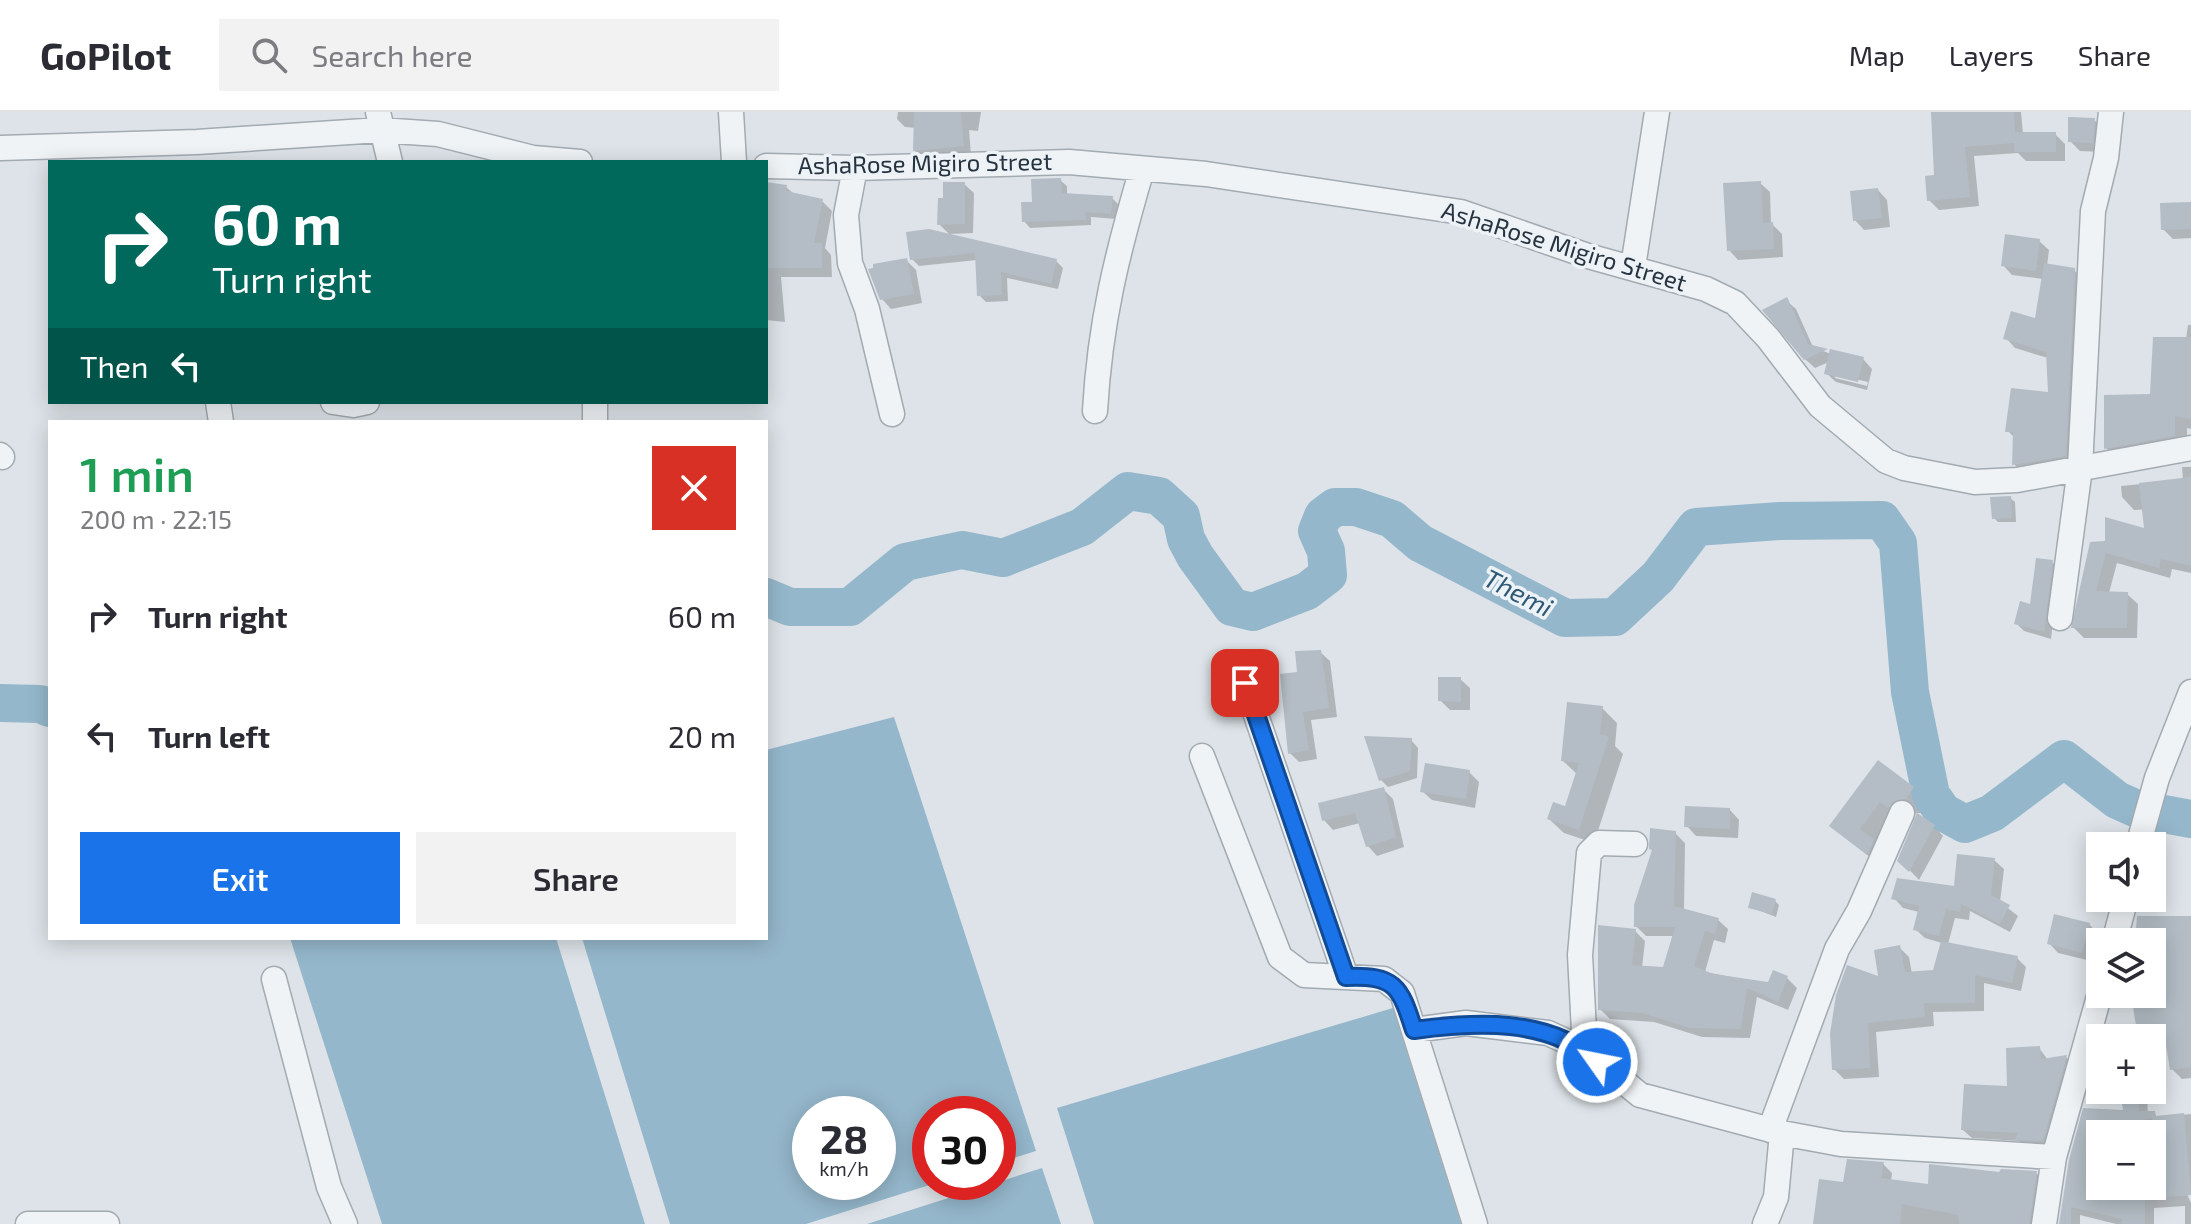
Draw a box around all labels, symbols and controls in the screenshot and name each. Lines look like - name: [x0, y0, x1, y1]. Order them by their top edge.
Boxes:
- search box: [219, 19, 779, 91]
- text: GoPilot: [40, 32, 171, 78]
- icon: search: [247, 33, 291, 77]
- text: Search here: [311, 37, 473, 73]
- text: Map: [1849, 38, 1905, 72]
- text: Layers: [1949, 38, 2034, 72]
- text: Share: [2078, 38, 2151, 72]
- street label: AshaRose Migiro Street: [798, 146, 1052, 179]
- text: 60 m: [212, 189, 342, 256]
- icon: right: [80, 192, 184, 296]
- street label: AshaRose Migiro Street: [1439, 195, 1690, 297]
- text: Turn right: [212, 257, 372, 300]
- icon: left: [164, 344, 208, 388]
- text: Then: [80, 348, 148, 384]
- text: 1 min: [80, 444, 194, 502]
- button: close: [652, 446, 736, 530]
- text: 200 m · 22:15: [80, 503, 232, 534]
- water label: Themi: [1479, 561, 1558, 622]
- icon: right: [80, 594, 124, 638]
- text: Turn right: [148, 598, 288, 634]
- text: 60 m: [668, 598, 736, 634]
- pin: [1211, 649, 1279, 717]
- icon: arrive: [1223, 661, 1267, 705]
- icon: left: [80, 714, 124, 758]
- text: Turn left: [148, 718, 270, 754]
- text: 20 m: [668, 718, 736, 754]
- button: Exit: [80, 832, 400, 924]
- button: Share: [416, 832, 736, 924]
- map controls: [2086, 832, 2166, 1200]
- button: sound: [2086, 832, 2166, 912]
- button: layers: [2086, 928, 2166, 1008]
- position arrow: [1555, 1020, 1639, 1104]
- button: +: [2086, 1024, 2166, 1104]
- speed limit sign: 30: [912, 1096, 1016, 1200]
- text: 28: [820, 1114, 868, 1162]
- button: −: [2086, 1120, 2166, 1200]
- text: km/h: [819, 1156, 869, 1180]

